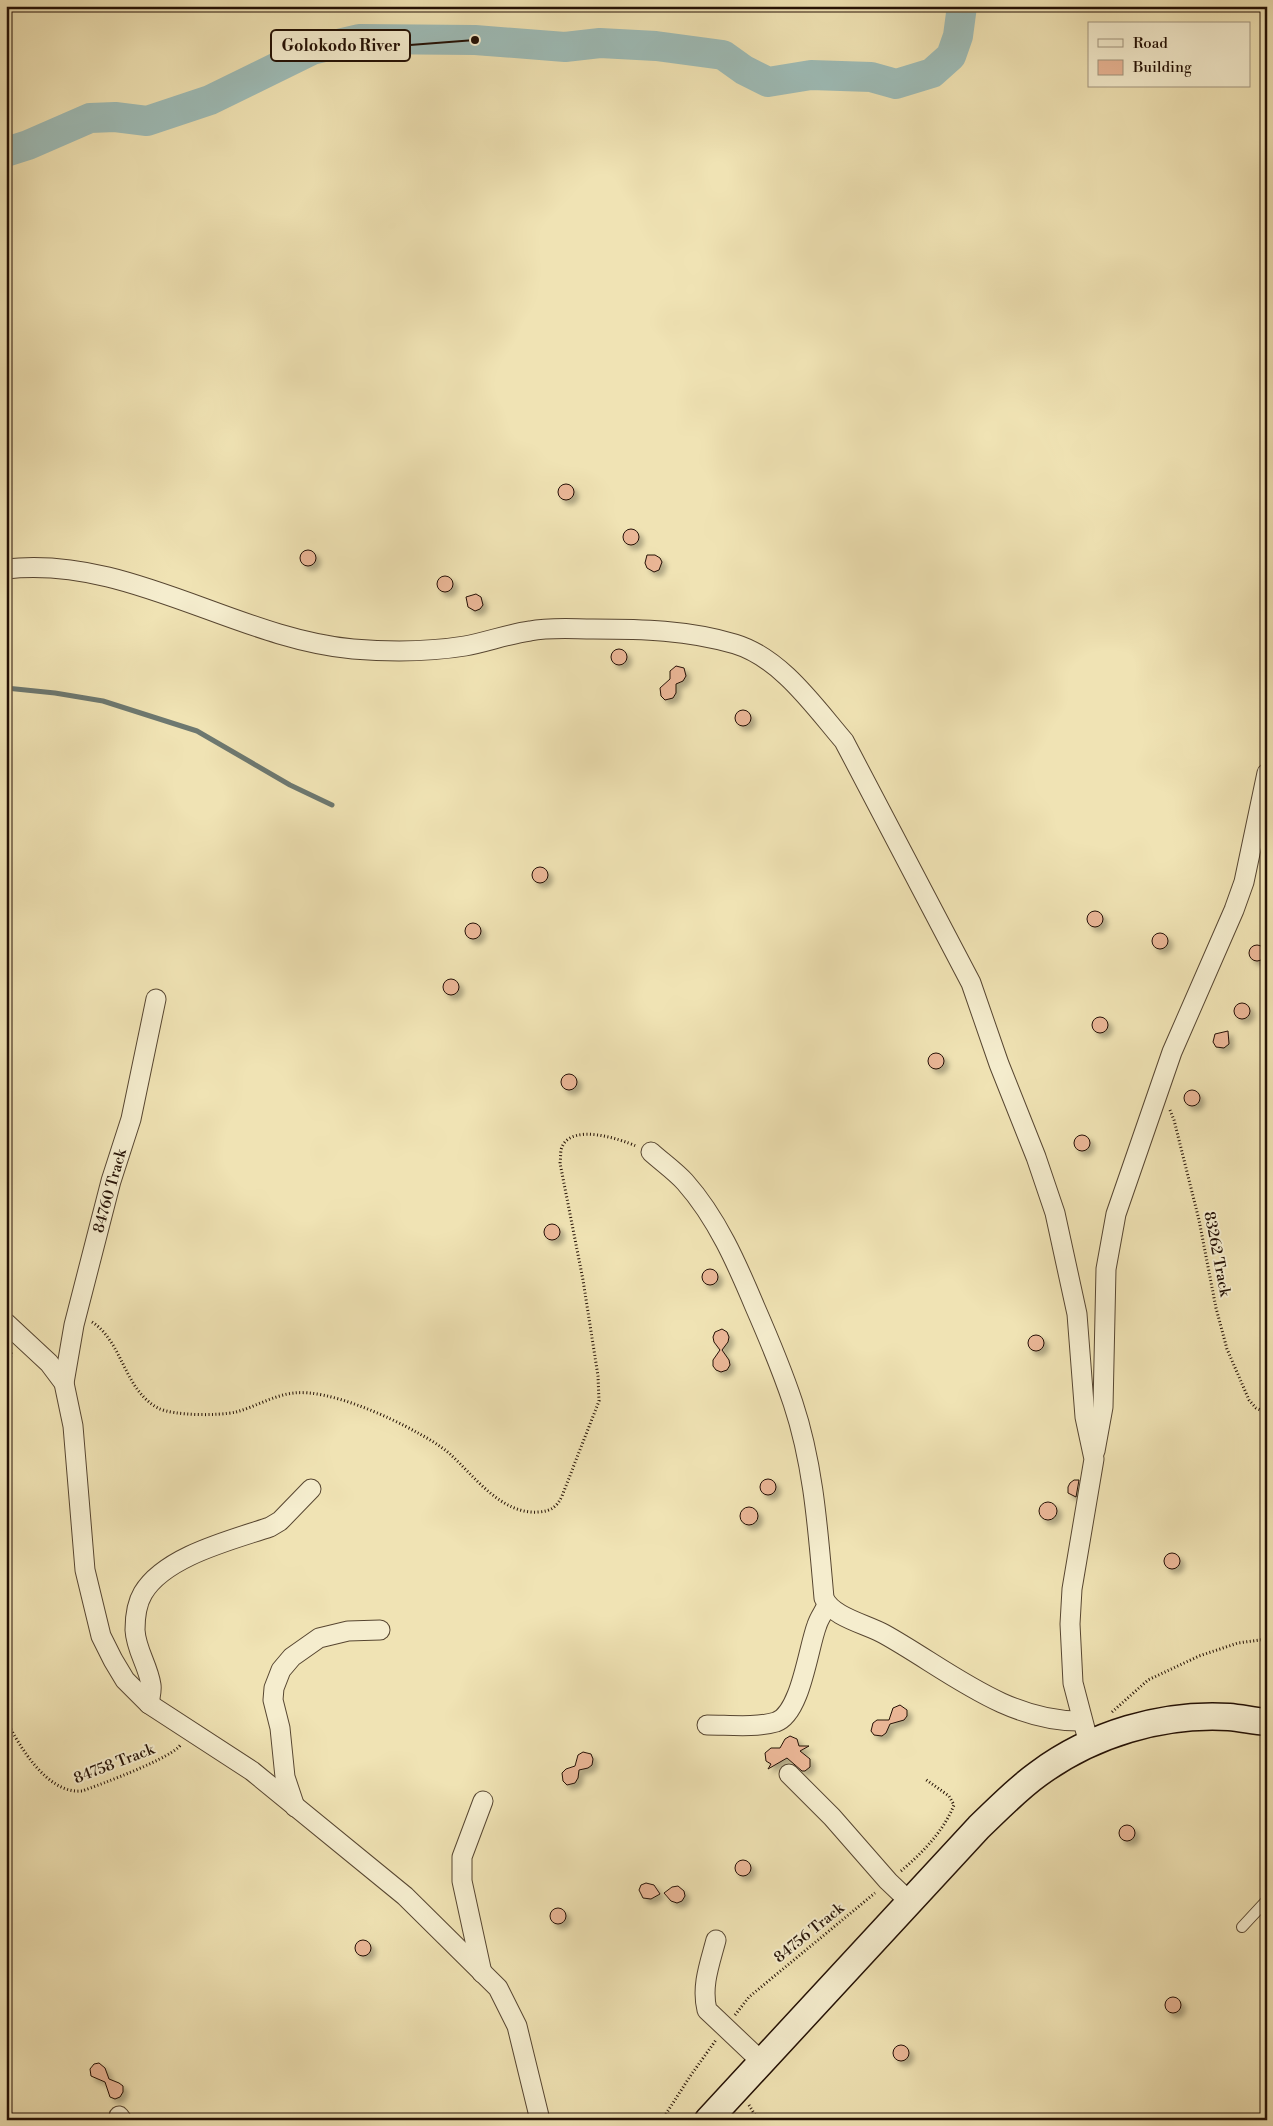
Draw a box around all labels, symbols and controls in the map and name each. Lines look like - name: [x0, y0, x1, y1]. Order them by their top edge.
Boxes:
- legend: [1088, 22, 1250, 88]
- callout: Golokodo River: [271, 30, 410, 61]
- text: Road: [1133, 34, 1168, 53]
- text: Golokodo River: [281, 36, 401, 56]
- text: Building: [1132, 58, 1192, 77]
- street label: 84760 Track: [89, 1146, 131, 1235]
- street label: 83262 Track: [1199, 1210, 1235, 1299]
- street label: 84758 Track: [71, 1739, 158, 1788]
- street label: 84756 Track: [770, 1898, 849, 1967]

